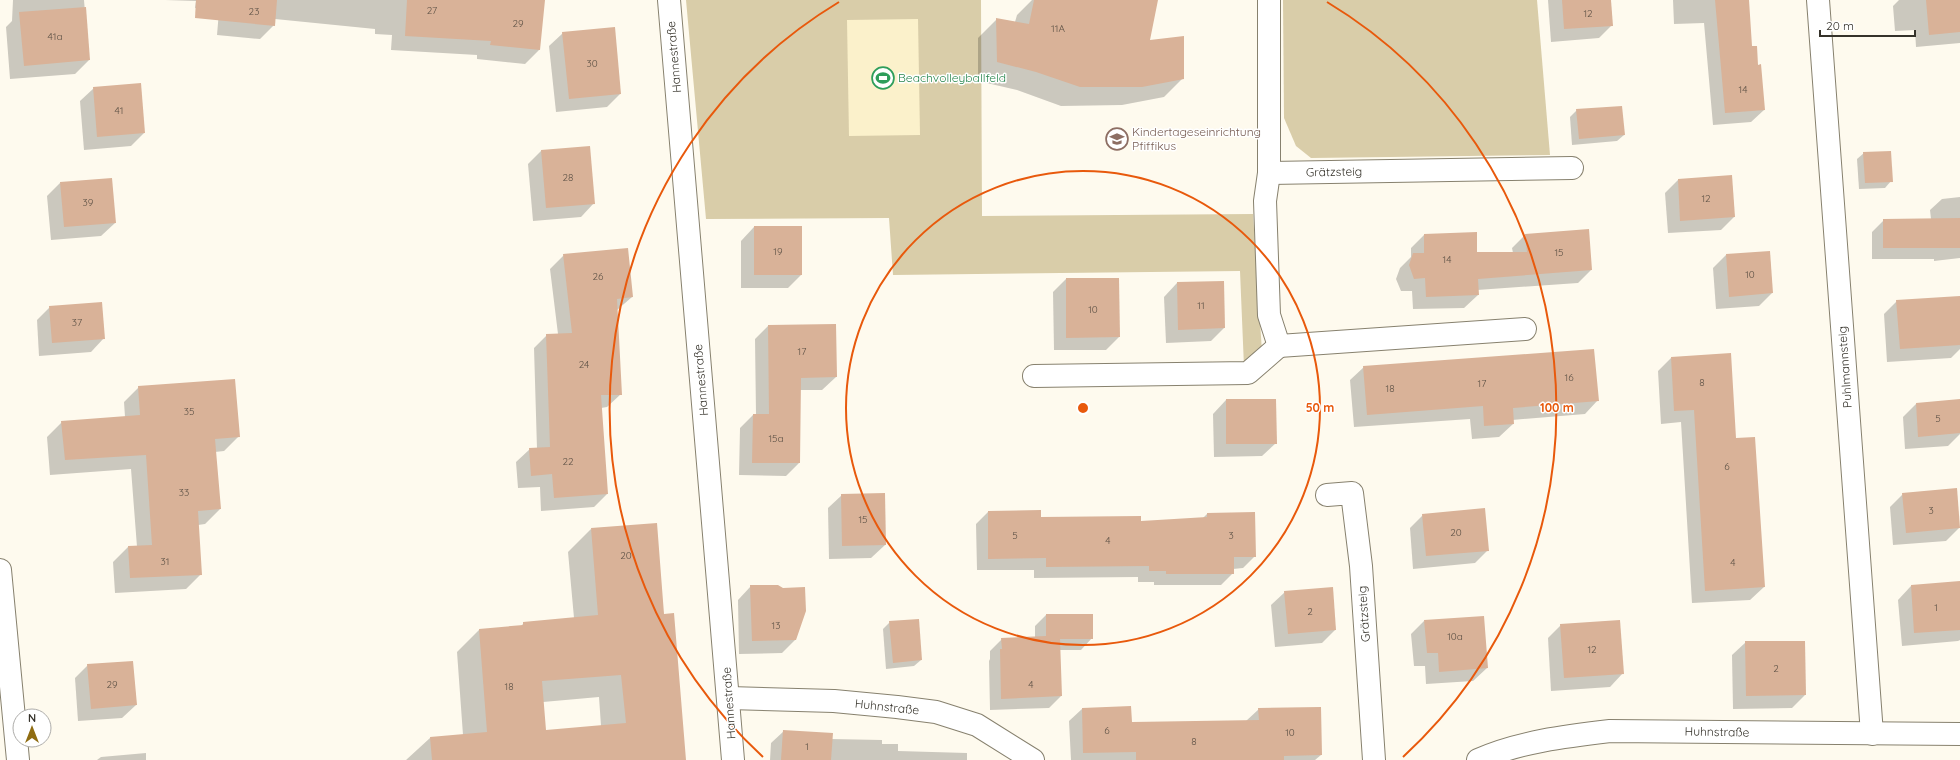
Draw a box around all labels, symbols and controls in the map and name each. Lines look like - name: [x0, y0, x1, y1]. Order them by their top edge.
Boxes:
- house number: 27: [427, 4, 437, 17]
- house number: 23: [249, 5, 259, 18]
- house number: 12: [1583, 7, 1593, 20]
- scale bar: [1820, 12, 1915, 38]
- house number: 29: [512, 17, 524, 30]
- text: 20 m: [1826, 18, 1854, 33]
- street label: Hannestraße: [663, 20, 684, 94]
- house number: 11A: [1051, 22, 1065, 35]
- house number: 41a: [48, 30, 62, 43]
- house number: 30: [586, 57, 598, 70]
- sports icon: Beachvolleyballfeld: [870, 65, 896, 91]
- place label: Beachvolleyballfeld: [898, 70, 1006, 85]
- house number: 14: [1739, 83, 1747, 96]
- house number: 41: [115, 104, 123, 117]
- place label: Kindertageseinrichtung Pfiffikus: [1132, 124, 1261, 153]
- school or university icon: Kindertageseinrichtung Pfiffikus: [1104, 126, 1130, 152]
- street label: Grätzsteig: [1306, 164, 1362, 179]
- house number: 28: [563, 171, 573, 184]
- house number: 12: [1701, 192, 1711, 205]
- house number: 39: [83, 196, 94, 209]
- house number: 19: [773, 245, 783, 258]
- house number: 15: [1554, 246, 1564, 259]
- house number: 14: [1443, 253, 1451, 266]
- house number: 10: [1745, 268, 1755, 281]
- house number: 26: [593, 270, 604, 283]
- house number: 11: [1197, 299, 1205, 312]
- house number: 10: [1088, 303, 1098, 316]
- house number: 37: [72, 316, 82, 329]
- street label: Puhlmannsteig: [1834, 326, 1855, 408]
- street label: Hannestraße: [690, 343, 711, 417]
- house number: 17: [798, 345, 806, 358]
- house number: 24: [579, 358, 589, 371]
- house number: 16: [1564, 371, 1574, 384]
- house number: 8: [1699, 376, 1705, 389]
- house number: 17: [1478, 377, 1486, 390]
- house number: 18: [1385, 382, 1395, 395]
- text: 50 m: [1306, 400, 1334, 415]
- text: 100 m: [1540, 400, 1574, 415]
- centre of rings: [1076, 401, 1090, 415]
- house number: 35: [184, 405, 194, 418]
- house number: 5: [1935, 412, 1941, 425]
- house number: 15a: [768, 432, 784, 445]
- house number: 22: [562, 455, 574, 468]
- house number: 6: [1724, 460, 1730, 473]
- house number: 33: [179, 486, 189, 499]
- house number: 3: [1928, 504, 1934, 517]
- house number: 15: [858, 513, 868, 526]
- house number: 20: [1450, 526, 1462, 539]
- house number: 5: [1012, 529, 1018, 542]
- house number: 3: [1228, 529, 1234, 542]
- house number: 4: [1105, 534, 1111, 547]
- house number: 20: [620, 549, 632, 562]
- house number: 31: [161, 555, 169, 568]
- house number: 4: [1730, 556, 1736, 569]
- street label: Grätzsteig: [1354, 585, 1373, 643]
- house number: 1: [1934, 601, 1938, 614]
- house number: 2: [1307, 605, 1313, 618]
- house number: 13: [772, 619, 780, 632]
- house number: 10a: [1447, 630, 1463, 643]
- house number: 12: [1587, 643, 1597, 656]
- house number: 2: [1773, 662, 1779, 675]
- street label: Hannestraße: [718, 666, 738, 740]
- house number: 29: [106, 678, 118, 691]
- house number: 4: [1028, 678, 1034, 691]
- house number: 18: [504, 680, 514, 693]
- street label: Huhnstraße: [854, 696, 920, 717]
- north arrow: [12, 708, 52, 748]
- text: N: [28, 711, 36, 725]
- street label: Huhnstraße: [1685, 723, 1750, 740]
- house number: 6: [1104, 724, 1110, 737]
- house number: 10: [1285, 726, 1295, 739]
- house number: 8: [1191, 735, 1197, 748]
- house number: 1: [805, 740, 809, 753]

